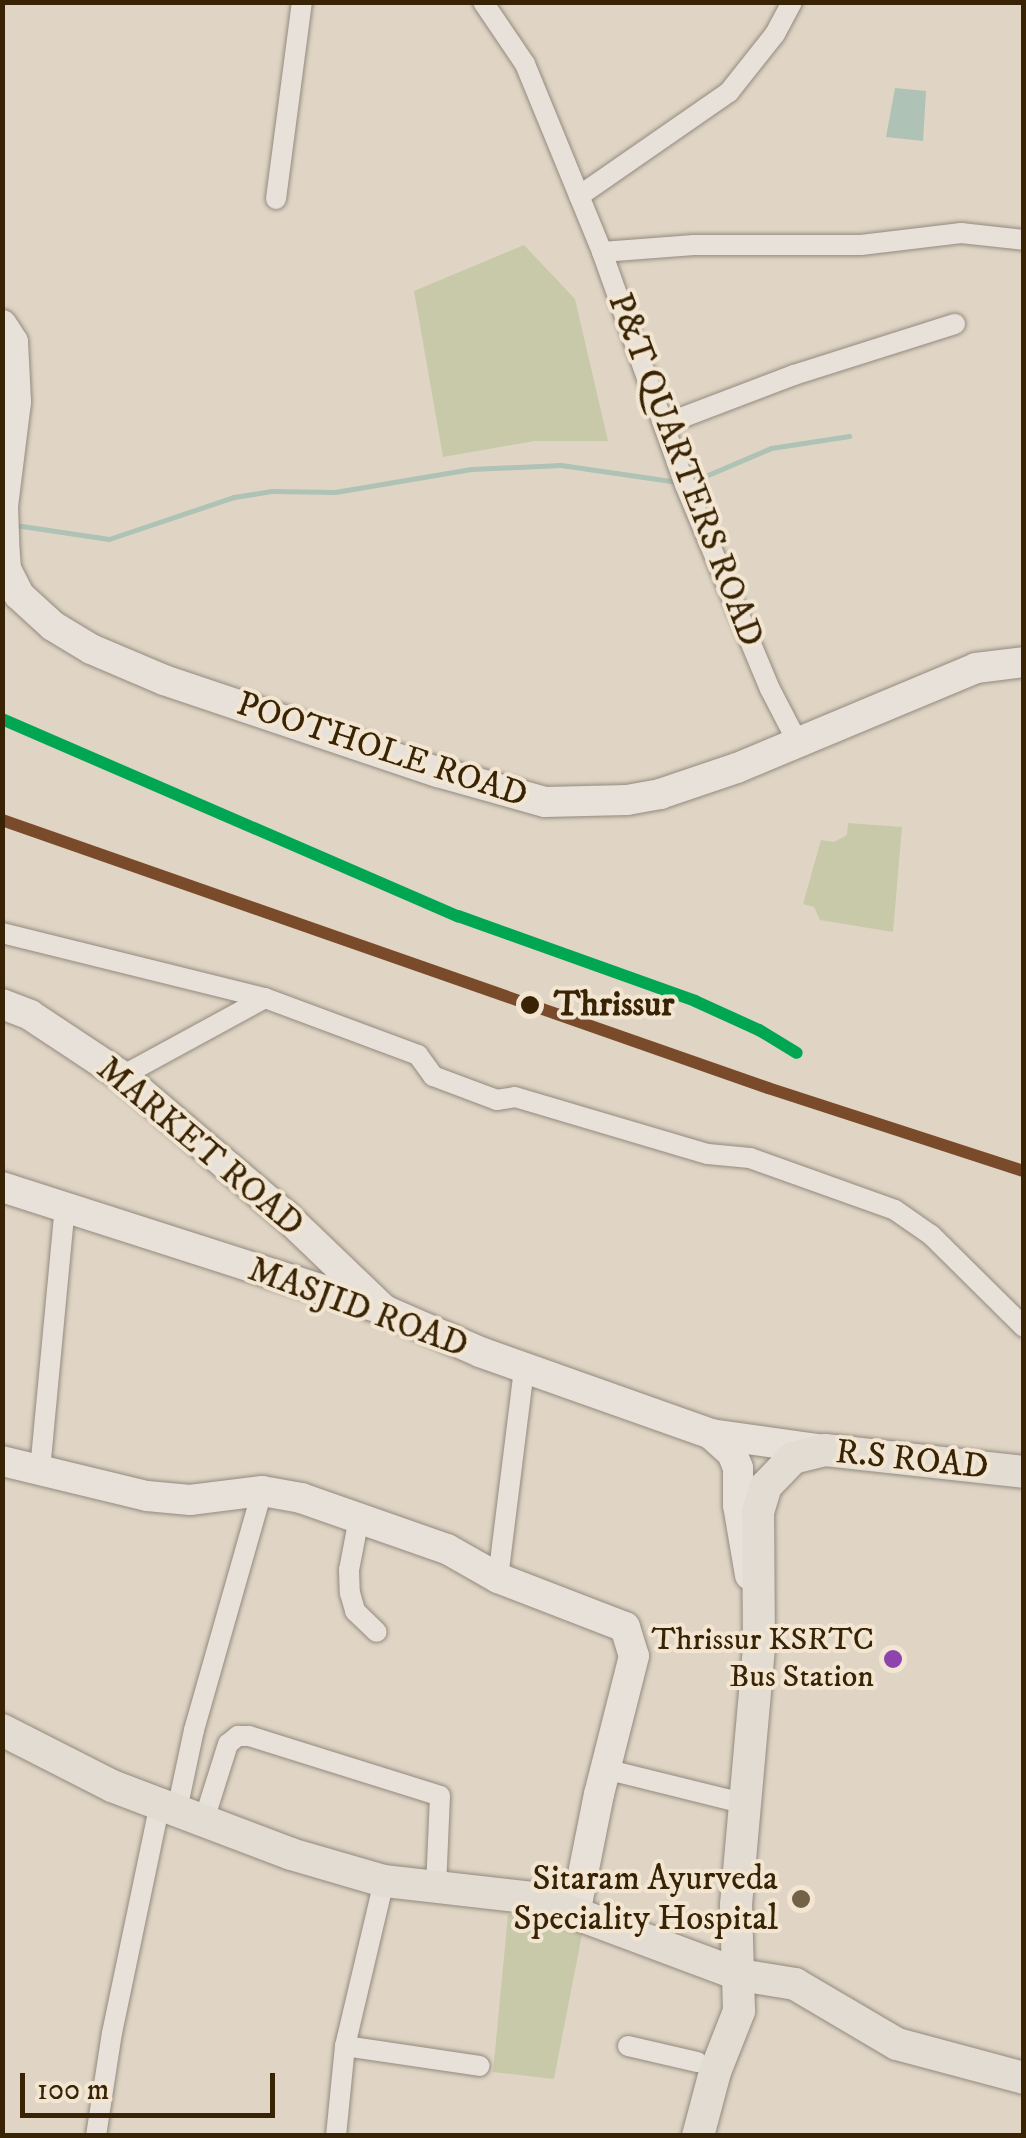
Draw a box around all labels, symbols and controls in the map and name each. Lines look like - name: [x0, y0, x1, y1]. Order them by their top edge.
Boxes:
- street label: P&T QUARTERS ROAD: [598, 287, 772, 653]
- street label: POOTHOLE ROAD: [231, 683, 533, 817]
- place label: Thrissur: [554, 984, 674, 1026]
- marker: Thrissur: [515, 990, 545, 1020]
- street label: MARKET ROAD: [88, 1048, 312, 1246]
- street label: MASJID ROAD: [242, 1249, 474, 1367]
- street label: R.S ROAD: [834, 1431, 990, 1489]
- place label: Thrissur KSRTC Bus Station: [651, 1622, 874, 1697]
- marker: Thrissur KSRTC Bus Station: [883, 1649, 903, 1669]
- place label: Sitaram Ayurveda Speciality Hospital: [513, 1858, 778, 1940]
- marker: Sitaram Ayurveda Speciality Hospital: [788, 1886, 814, 1912]
- scale bar: [25, 2053, 280, 2115]
- text: 100 m: [37, 2072, 109, 2109]

